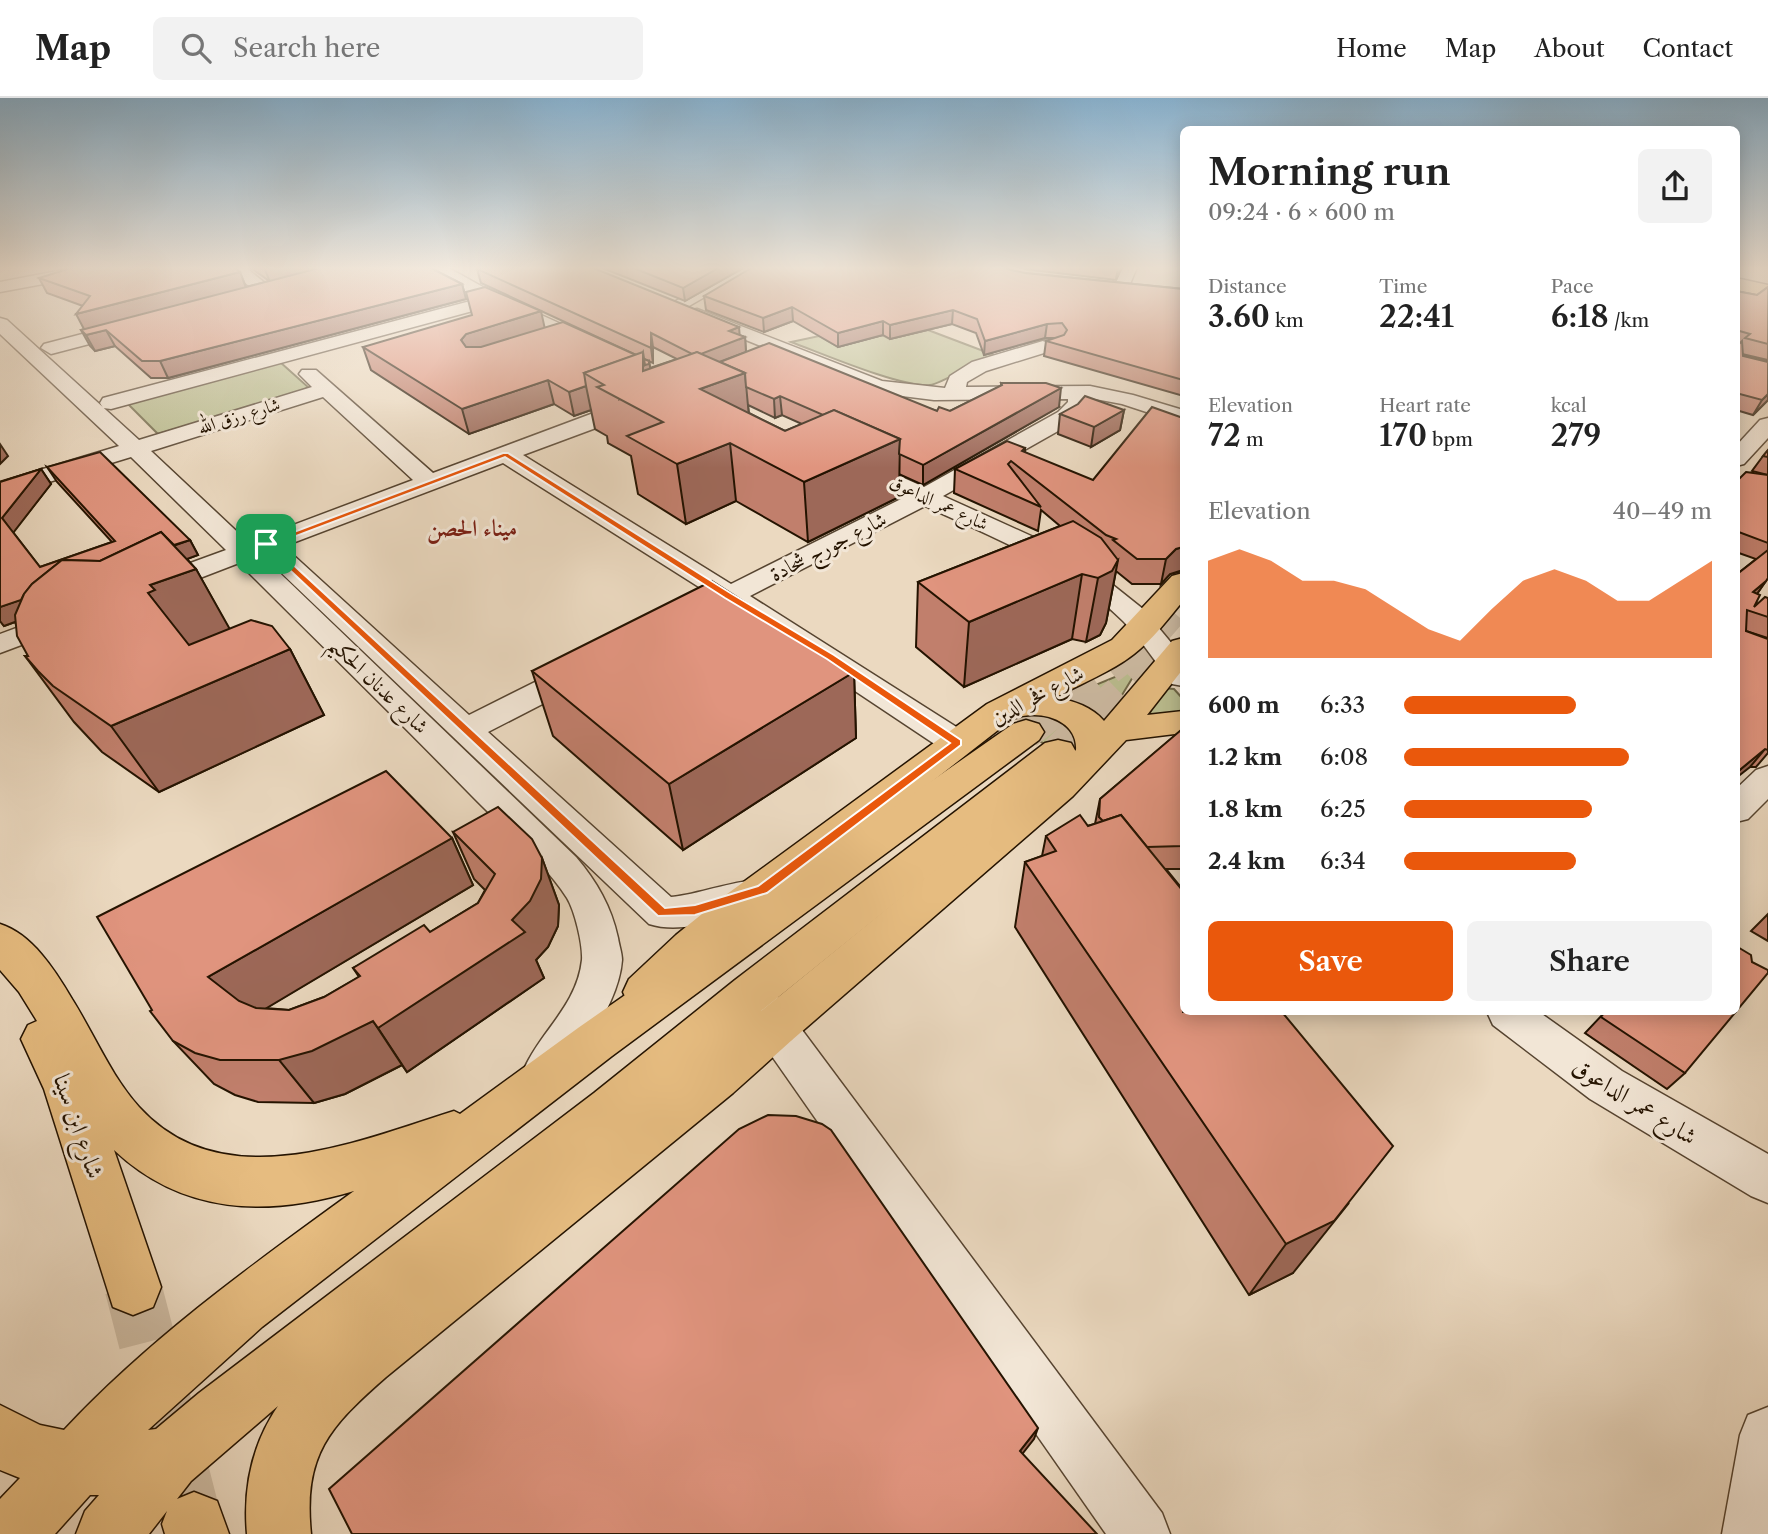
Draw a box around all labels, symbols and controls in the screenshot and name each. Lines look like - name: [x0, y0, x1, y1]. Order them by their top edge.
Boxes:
- search box: [153, 17, 643, 80]
- text: Map: [35, 28, 111, 69]
- icon: search: [177, 29, 215, 67]
- text: Search here: [233, 32, 380, 64]
- text: Home: [1336, 34, 1407, 63]
- text: Map: [1445, 34, 1496, 63]
- text: About: [1534, 34, 1605, 63]
- text: Contact: [1643, 34, 1733, 63]
- text: Morning run: [1208, 148, 1451, 195]
- button: share: [1638, 149, 1712, 223]
- text: 09:24 · 6 × 600 m: [1208, 198, 1395, 226]
- text: Distance: [1208, 275, 1287, 298]
- text: Time: [1379, 275, 1427, 298]
- text: Pace: [1551, 275, 1594, 298]
- text: 3.60: [1208, 298, 1270, 335]
- text: 22:41: [1379, 298, 1454, 335]
- text: 6:18: [1551, 298, 1609, 335]
- text: km: [1270, 309, 1304, 332]
- text: /km: [1609, 309, 1649, 332]
- street label: شارع رزق الله: [194, 390, 284, 443]
- text: Elevation: [1208, 394, 1293, 417]
- text: Heart rate: [1379, 394, 1471, 417]
- text: kcal: [1551, 394, 1587, 417]
- text: 72: [1208, 417, 1241, 454]
- text: 170: [1379, 417, 1427, 454]
- text: 279: [1551, 417, 1601, 454]
- text: m: [1241, 428, 1264, 451]
- text: bpm: [1427, 428, 1473, 451]
- street label: شارع عمر الداعوق: [885, 471, 992, 539]
- text: Elevation: [1208, 497, 1311, 525]
- text: 40–49 m: [1613, 497, 1712, 525]
- street label: شارع جورج شحادة: [765, 506, 894, 592]
- pin: [236, 514, 296, 574]
- district label: ميناء الحصن: [427, 514, 517, 544]
- icon: arrive: [247, 525, 285, 563]
- street label: شارع عدنان الحكيم: [318, 631, 434, 745]
- street label: شارع فخر الدين: [986, 660, 1090, 735]
- text: 600 m: [1208, 691, 1280, 719]
- text: 6:33: [1320, 691, 1365, 719]
- text: 1.2 km: [1208, 743, 1282, 771]
- text: 6:08: [1320, 743, 1368, 771]
- text: 1.8 km: [1208, 795, 1283, 823]
- text: 6:25: [1320, 795, 1366, 823]
- text: 2.4 km: [1208, 847, 1285, 875]
- text: 6:34: [1320, 847, 1366, 875]
- button: Save: [1208, 921, 1453, 1001]
- button: Share: [1467, 921, 1712, 1001]
- street label: شارع عمر الداعوق: [1564, 1051, 1703, 1156]
- street label: شارع ابن سينا: [42, 1070, 110, 1184]

